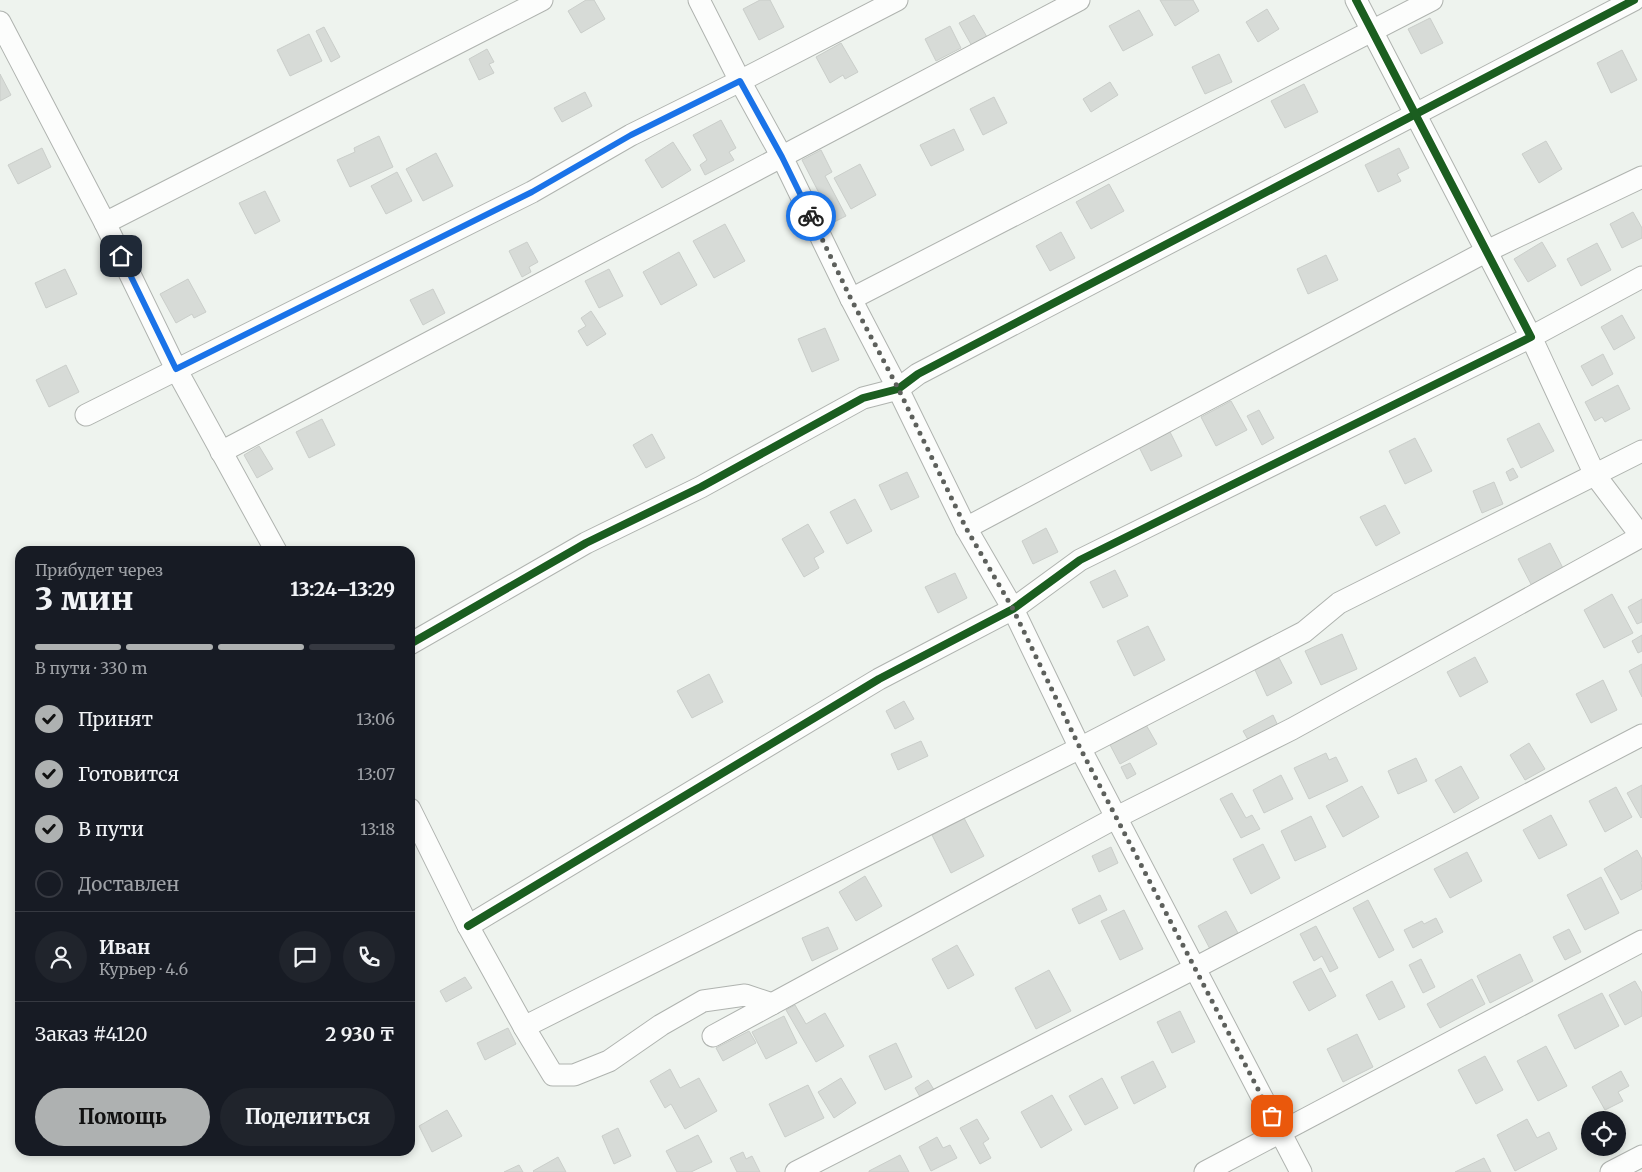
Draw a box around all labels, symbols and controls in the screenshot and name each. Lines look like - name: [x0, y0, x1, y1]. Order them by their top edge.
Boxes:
- courier: [786, 191, 836, 241]
- icon: bike: [797, 202, 825, 230]
- pin: [100, 235, 142, 277]
- icon: home: [107, 242, 135, 270]
- text: Прибудет через: [35, 560, 163, 580]
- text: 13:24–13:29: [290, 577, 395, 601]
- text: 3 мин: [35, 579, 133, 619]
- text: В пути · 330 m: [35, 658, 147, 678]
- icon: check: [35, 705, 63, 733]
- text: Принят: [78, 707, 153, 731]
- text: 13:06: [356, 709, 395, 729]
- icon: check: [35, 760, 63, 788]
- text: Готовится: [78, 762, 179, 786]
- text: 13:07: [357, 764, 395, 784]
- icon: check: [35, 815, 63, 843]
- text: В пути: [78, 817, 144, 841]
- text: 13:18: [360, 819, 395, 839]
- text: Доставлен: [78, 872, 179, 896]
- button: person: [35, 931, 87, 983]
- button: chat: [279, 931, 331, 983]
- button: phone: [343, 931, 395, 983]
- text: Иван: [99, 935, 150, 959]
- text: Курьер · 4.6: [99, 959, 188, 979]
- text: Заказ #4120: [35, 1022, 148, 1046]
- text: 2 930 ₸: [325, 1022, 395, 1046]
- button: Помощь: [35, 1088, 210, 1146]
- button: Поделиться: [220, 1088, 395, 1146]
- pin: [1251, 1095, 1293, 1137]
- icon: bag: [1258, 1102, 1286, 1130]
- map controls: [1581, 1111, 1626, 1156]
- button: locate: [1581, 1111, 1626, 1156]

